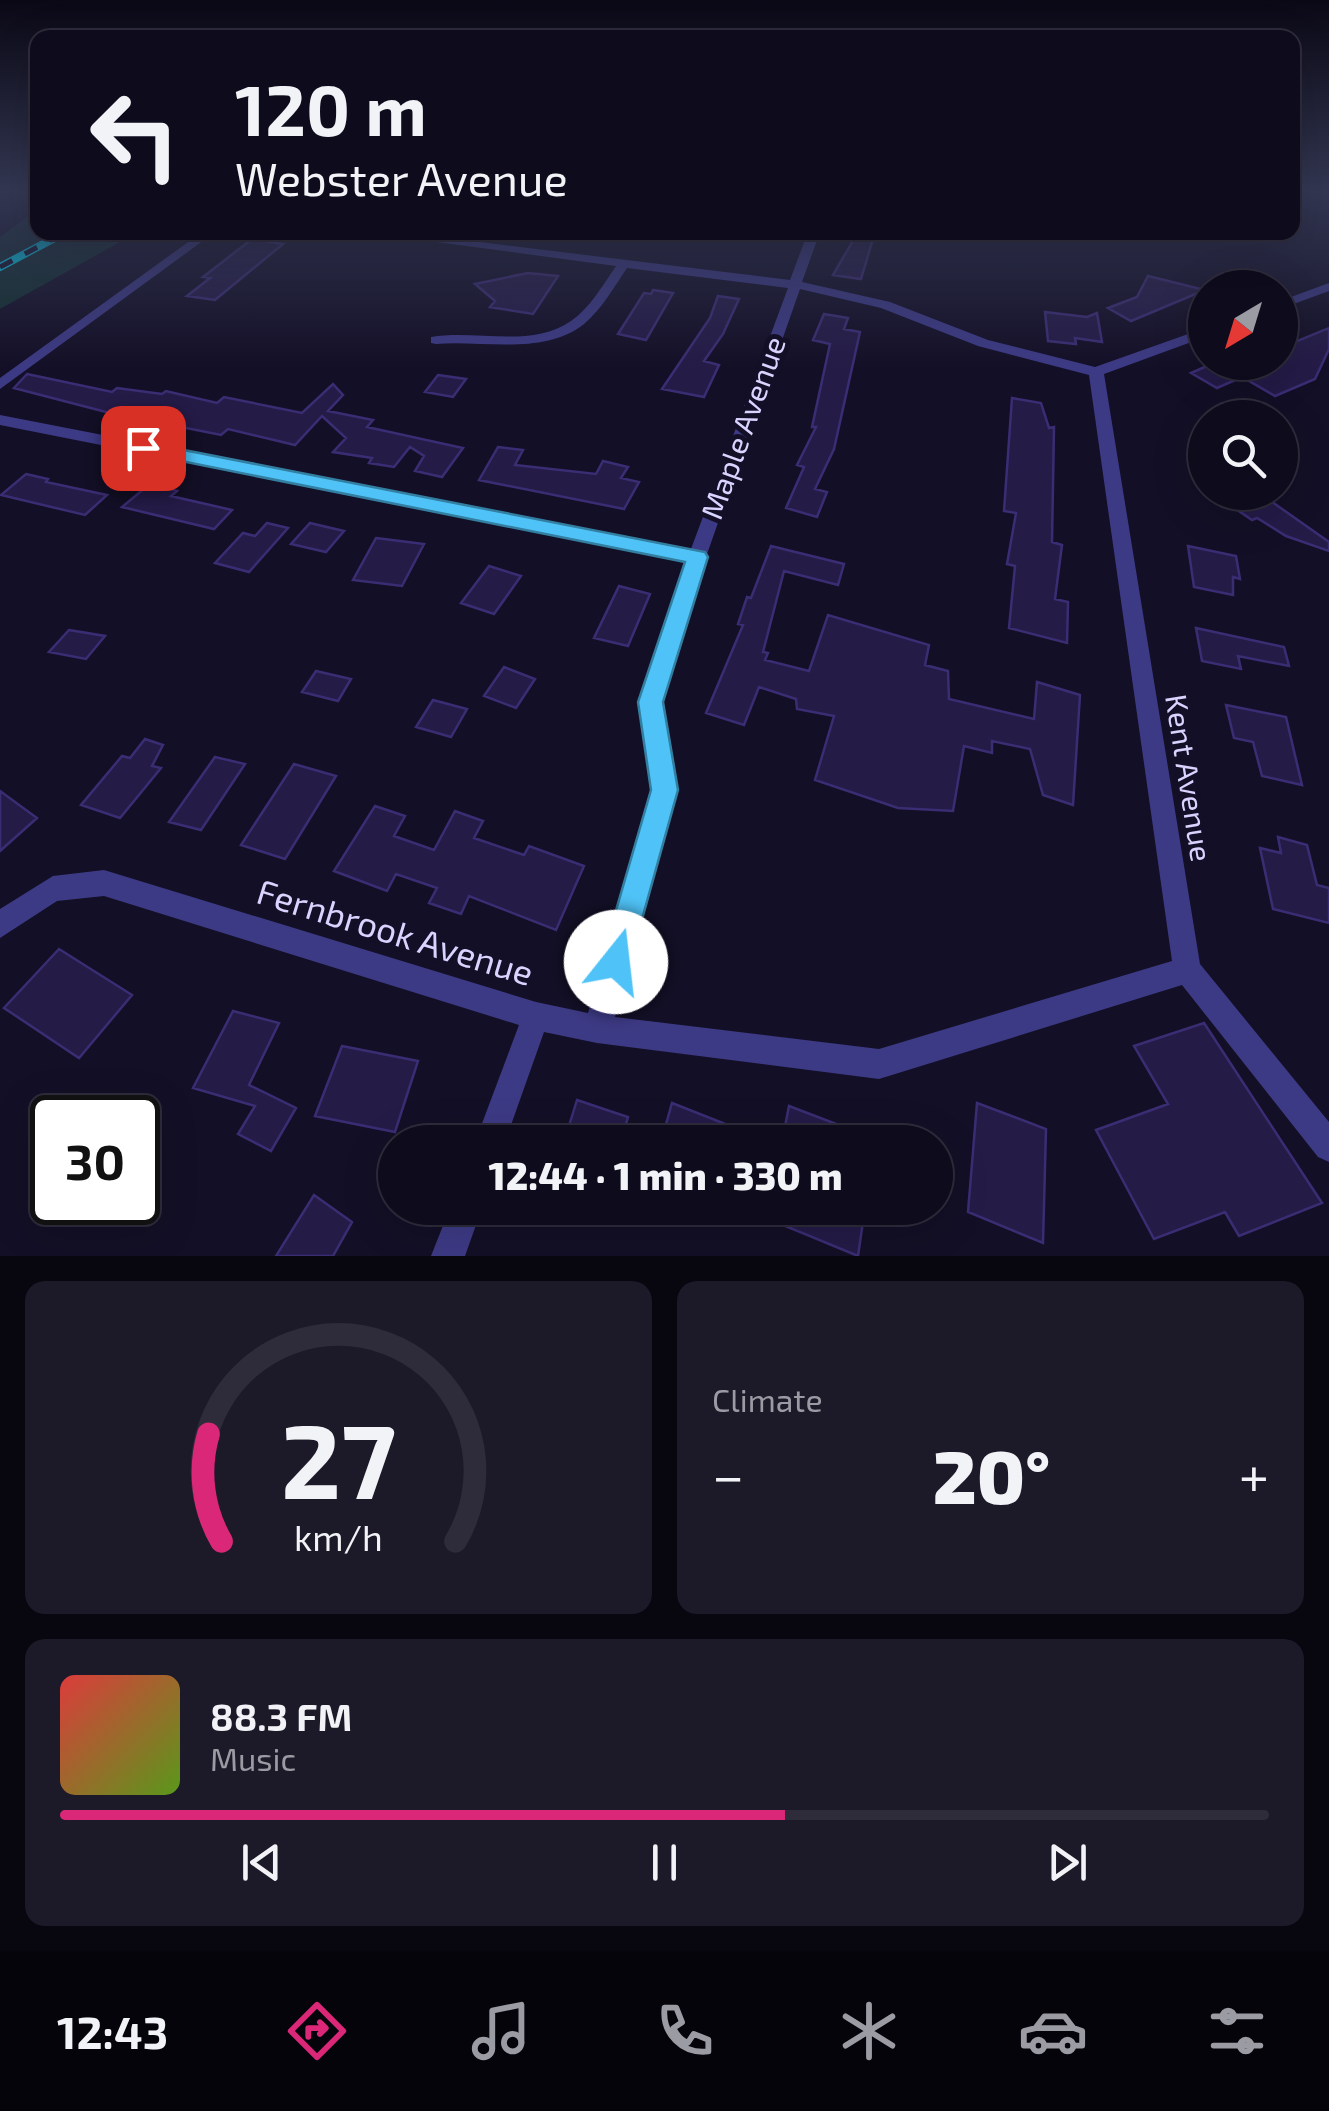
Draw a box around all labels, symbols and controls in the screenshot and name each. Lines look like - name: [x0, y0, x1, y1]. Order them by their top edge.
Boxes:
- text: 120 m: [235, 66, 427, 150]
- icon: left: [70, 70, 200, 200]
- text: Webster Avenue: [235, 151, 568, 205]
- north arrow: [1188, 270, 1298, 380]
- map controls: [1188, 270, 1298, 510]
- street label: Maple Avenue: [692, 331, 792, 524]
- button: search: [1188, 400, 1298, 510]
- pin: [101, 406, 186, 491]
- icon: arrive: [116, 421, 171, 476]
- street label: Kent Avenue: [1159, 692, 1221, 864]
- street label: Fernbrook Avenue: [252, 869, 539, 993]
- position arrow: [564, 910, 668, 1014]
- speed limit sign: 30: [30, 1095, 160, 1225]
- text: 12:44 · 1 min · 330 m: [489, 1152, 842, 1198]
- text: Climate: [712, 1380, 823, 1418]
- text: 27: [281, 1395, 396, 1520]
- text: 20°: [933, 1429, 1050, 1519]
- text: −: [712, 1441, 744, 1507]
- text: +: [1239, 1441, 1269, 1507]
- text: km/h: [294, 1515, 383, 1558]
- text: 88.3 FM: [210, 1693, 352, 1739]
- text: Music: [210, 1739, 296, 1777]
- icon: previous: [234, 1835, 289, 1890]
- icon: pause: [637, 1835, 692, 1890]
- icon: next: [1040, 1835, 1095, 1890]
- icon: directions: [282, 1996, 352, 2066]
- icon: music: [466, 1996, 536, 2066]
- icon: phone: [650, 1996, 720, 2066]
- icon: climate: [834, 1996, 904, 2066]
- icon: car: [1018, 1996, 1088, 2066]
- icon: filters: [1202, 1996, 1272, 2066]
- text: 12:43: [57, 2004, 168, 2058]

